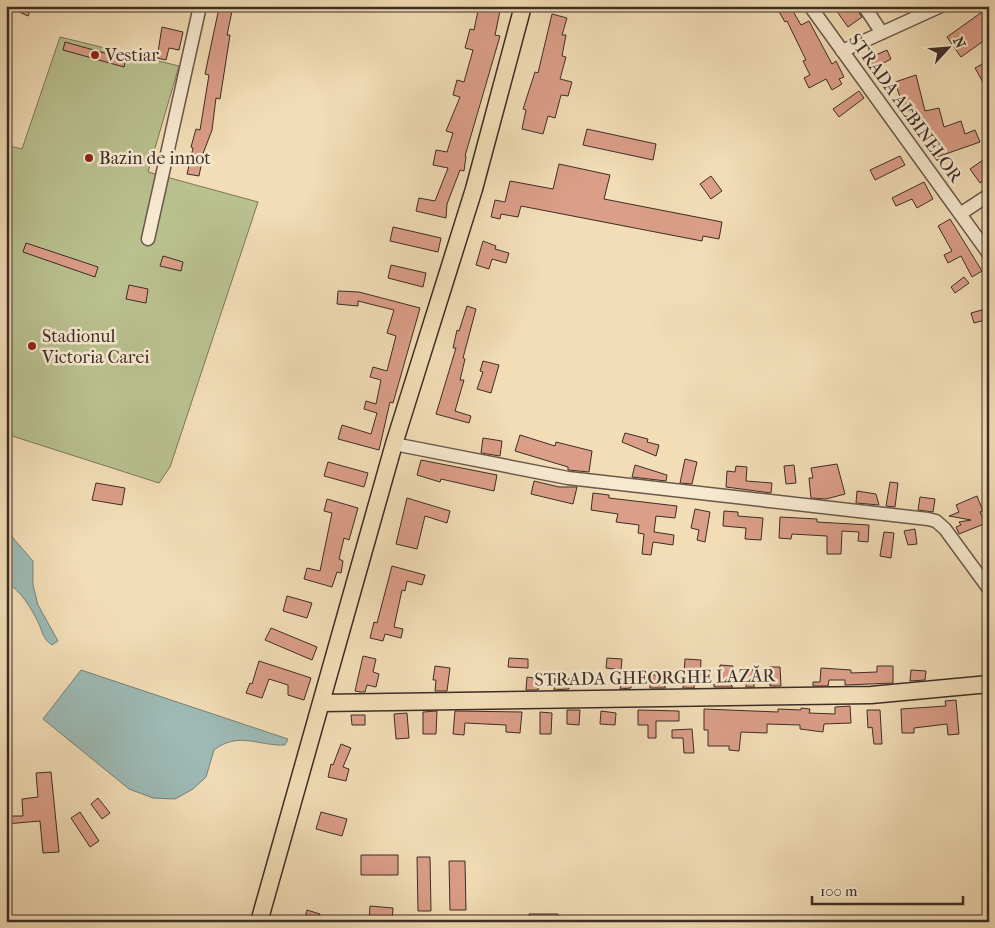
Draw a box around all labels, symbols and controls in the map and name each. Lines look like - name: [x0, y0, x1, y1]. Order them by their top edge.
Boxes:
- north arrow: [922, 22, 972, 72]
- street label: STRADA ALBINELOR: [844, 29, 966, 187]
- place label: Vestiar: [104, 45, 159, 66]
- marker: Vestiar: [89, 49, 101, 61]
- place label: Bazin de innot: [99, 148, 211, 169]
- marker: Bazin de innot: [83, 152, 95, 164]
- place label: Stadionul Victoria Carei: [41, 326, 150, 368]
- marker: Stadionul Victoria Carei: [26, 340, 38, 352]
- street label: STRADA GHEORGHE LAZĂR: [534, 663, 777, 691]
- scale bar: [812, 873, 964, 905]
- text: 100 m: [820, 882, 858, 900]

